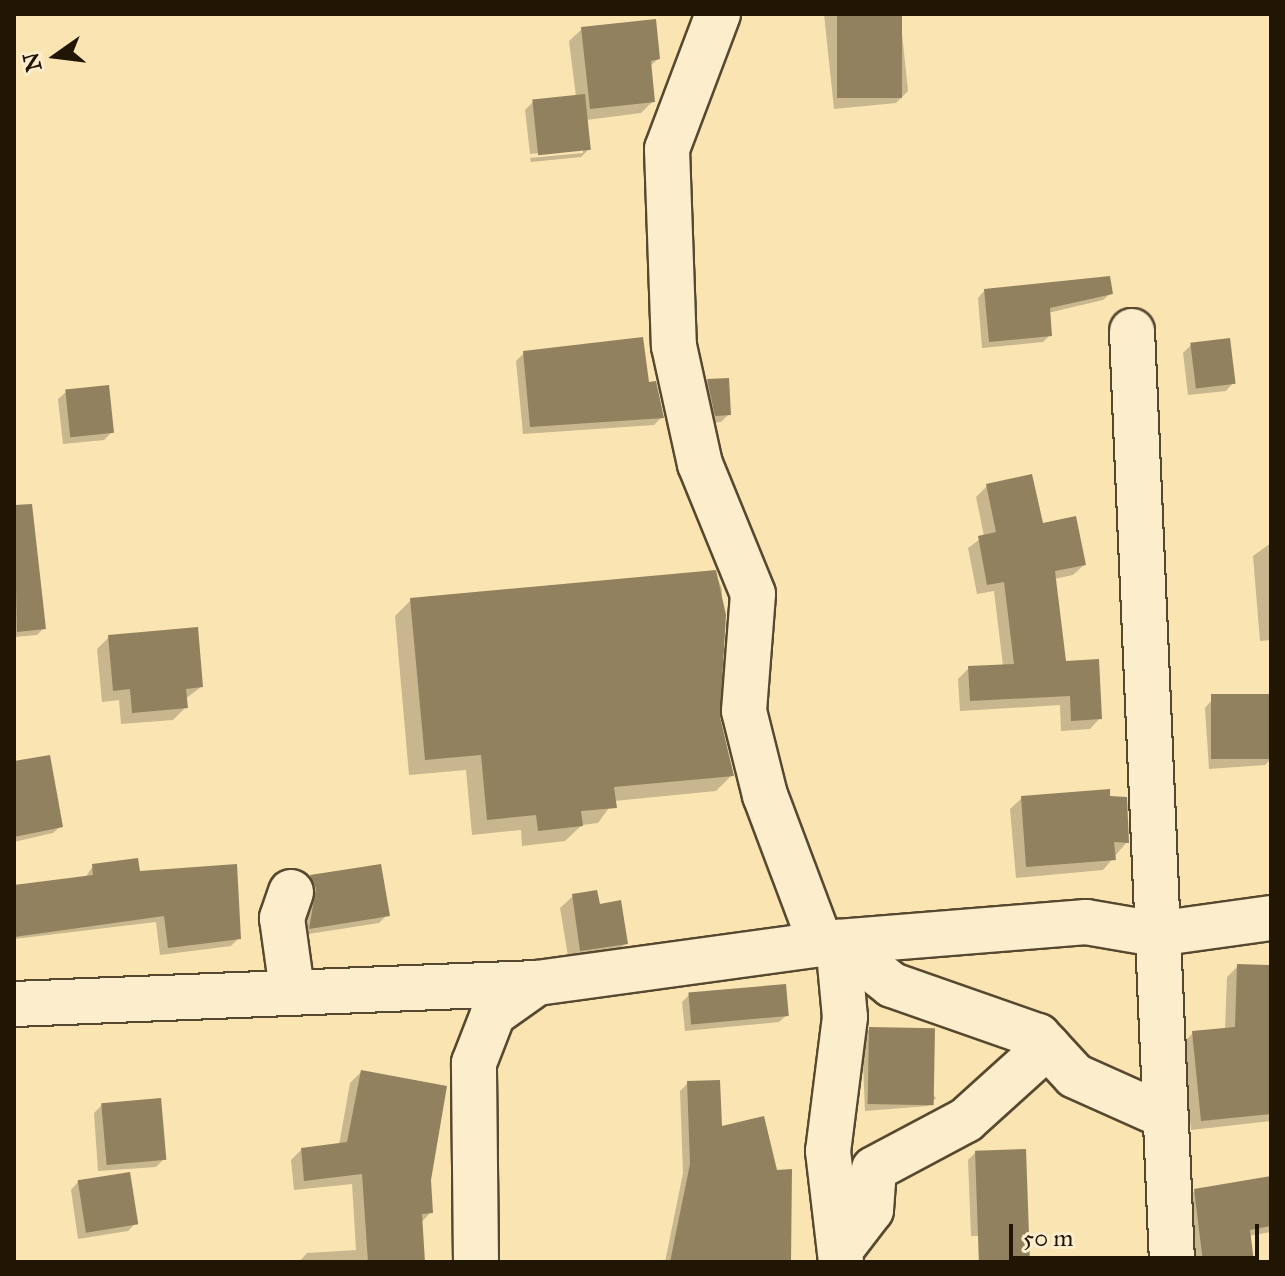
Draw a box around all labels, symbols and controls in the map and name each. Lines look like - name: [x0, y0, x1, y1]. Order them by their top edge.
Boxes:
- north arrow: [16, 16, 96, 96]
- text: N: [17, 50, 48, 74]
- scale bar: [1013, 1208, 1263, 1258]
- text: 50 m: [1023, 1223, 1073, 1253]

